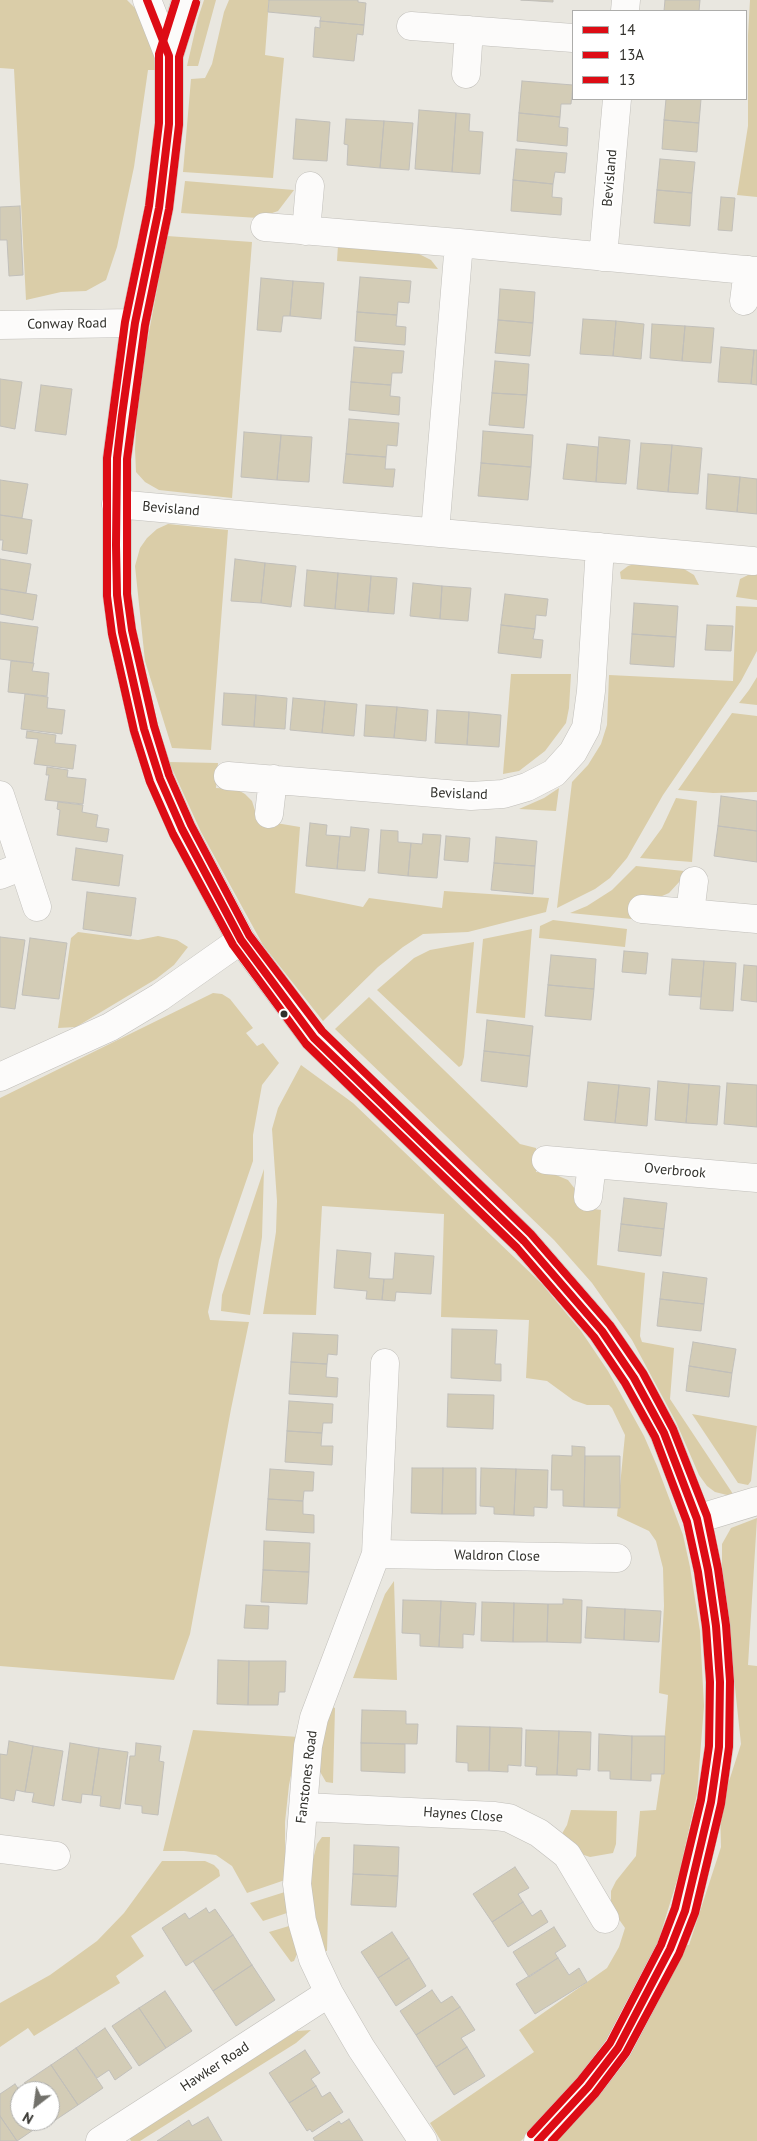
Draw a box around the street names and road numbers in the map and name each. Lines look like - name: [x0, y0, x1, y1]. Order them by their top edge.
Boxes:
- street label: Bevisland: [599, 149, 621, 207]
- street label: Conway Road: [27, 315, 107, 333]
- street label: Bevisland: [142, 498, 200, 520]
- street label: Bevisland: [430, 785, 488, 803]
- street label: Overbrook: [643, 1160, 707, 1182]
- street label: Waldron Close: [454, 1547, 540, 1565]
- street label: Fanstones Road: [293, 1729, 321, 1825]
- street label: Haynes Close: [423, 1804, 503, 1826]
- street label: Hawker Road: [178, 2039, 252, 2095]

